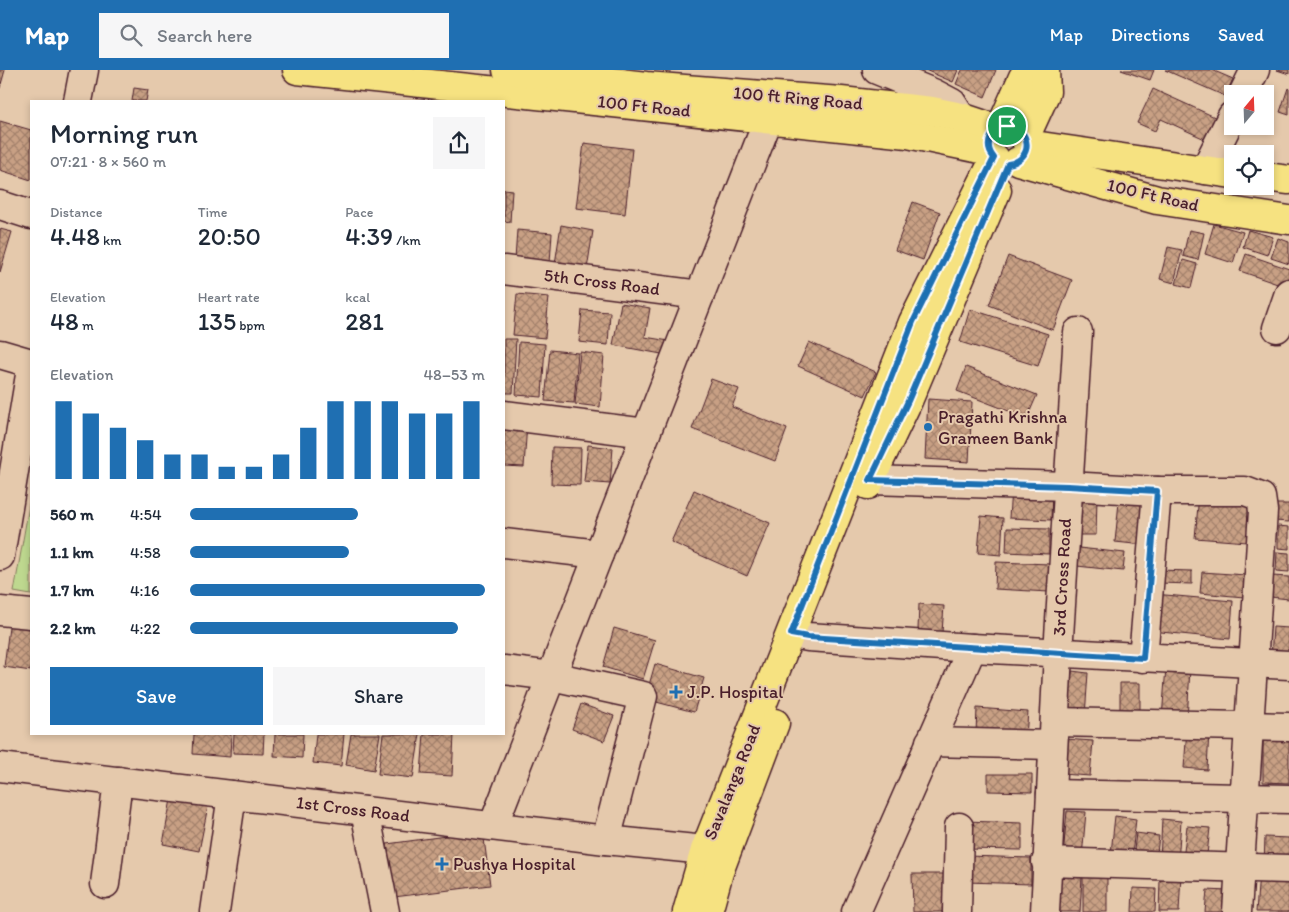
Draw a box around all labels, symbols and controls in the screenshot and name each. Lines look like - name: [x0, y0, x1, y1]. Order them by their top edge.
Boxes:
- search box: [99, 13, 449, 58]
- text: Map: [25, 21, 69, 50]
- icon: search: [117, 21, 145, 49]
- text: Search here: [157, 24, 252, 47]
- text: Map: [1050, 24, 1083, 46]
- text: Directions: [1111, 24, 1190, 46]
- text: Saved: [1218, 24, 1264, 46]
- street label: 100 ft Ring Road: [732, 81, 864, 115]
- north arrow: [1224, 85, 1274, 135]
- map controls: [1224, 85, 1274, 195]
- street label: 100 Ft Road: [596, 90, 692, 122]
- pin: [986, 105, 1028, 147]
- icon: arrive: [993, 112, 1021, 140]
- text: Morning run: [50, 116, 198, 150]
- button: share: [433, 117, 485, 169]
- button: locate: [1224, 145, 1274, 195]
- text: 07:21 · 8 × 560 m: [50, 152, 166, 171]
- street label: 100 Ft Road: [1105, 174, 1201, 216]
- text: Distance: [50, 204, 102, 221]
- text: Time: [198, 204, 228, 221]
- text: Pace: [345, 204, 373, 221]
- text: 4.48: [50, 221, 100, 251]
- text: 20:50: [198, 221, 261, 251]
- text: 4:39: [345, 221, 393, 251]
- text: km: [100, 232, 122, 249]
- text: /km: [393, 232, 421, 249]
- street label: 5th Cross Road: [543, 264, 662, 300]
- text: Elevation: [50, 289, 106, 306]
- text: Heart rate: [198, 289, 260, 306]
- text: kcal: [345, 289, 370, 306]
- text: 48: [50, 306, 79, 336]
- text: 135: [198, 306, 236, 336]
- text: 281: [345, 306, 384, 336]
- text: m: [79, 317, 94, 334]
- text: bpm: [236, 317, 265, 334]
- text: Elevation: [50, 365, 114, 384]
- text: 48–53 m: [424, 365, 485, 384]
- place label: Pragathi Krishna Grameen Bank: [938, 406, 1067, 449]
- marker: Pragathi Krishna Grameen Bank: [922, 421, 934, 433]
- text: 560 m: [50, 505, 94, 524]
- text: 4:54: [130, 505, 162, 524]
- street label: 3rd Cross Road: [1048, 517, 1076, 637]
- text: 1.1 km: [50, 543, 94, 562]
- text: 4:58: [130, 543, 161, 562]
- text: 1.7 km: [50, 581, 94, 600]
- text: 4:16: [130, 581, 159, 600]
- text: 2.2 km: [50, 619, 96, 638]
- text: 4:22: [130, 619, 160, 638]
- button: Save: [50, 667, 263, 725]
- button: Share: [273, 667, 485, 725]
- place label: J.P. Hospital: [687, 681, 783, 703]
- marker: J.P. Hospital: [669, 685, 683, 699]
- street label: Savalanga Road: [699, 721, 765, 843]
- street label: 1st Cross Road: [295, 791, 411, 827]
- place label: Pushya Hospital: [453, 853, 576, 875]
- marker: Pushya Hospital: [435, 857, 449, 871]

